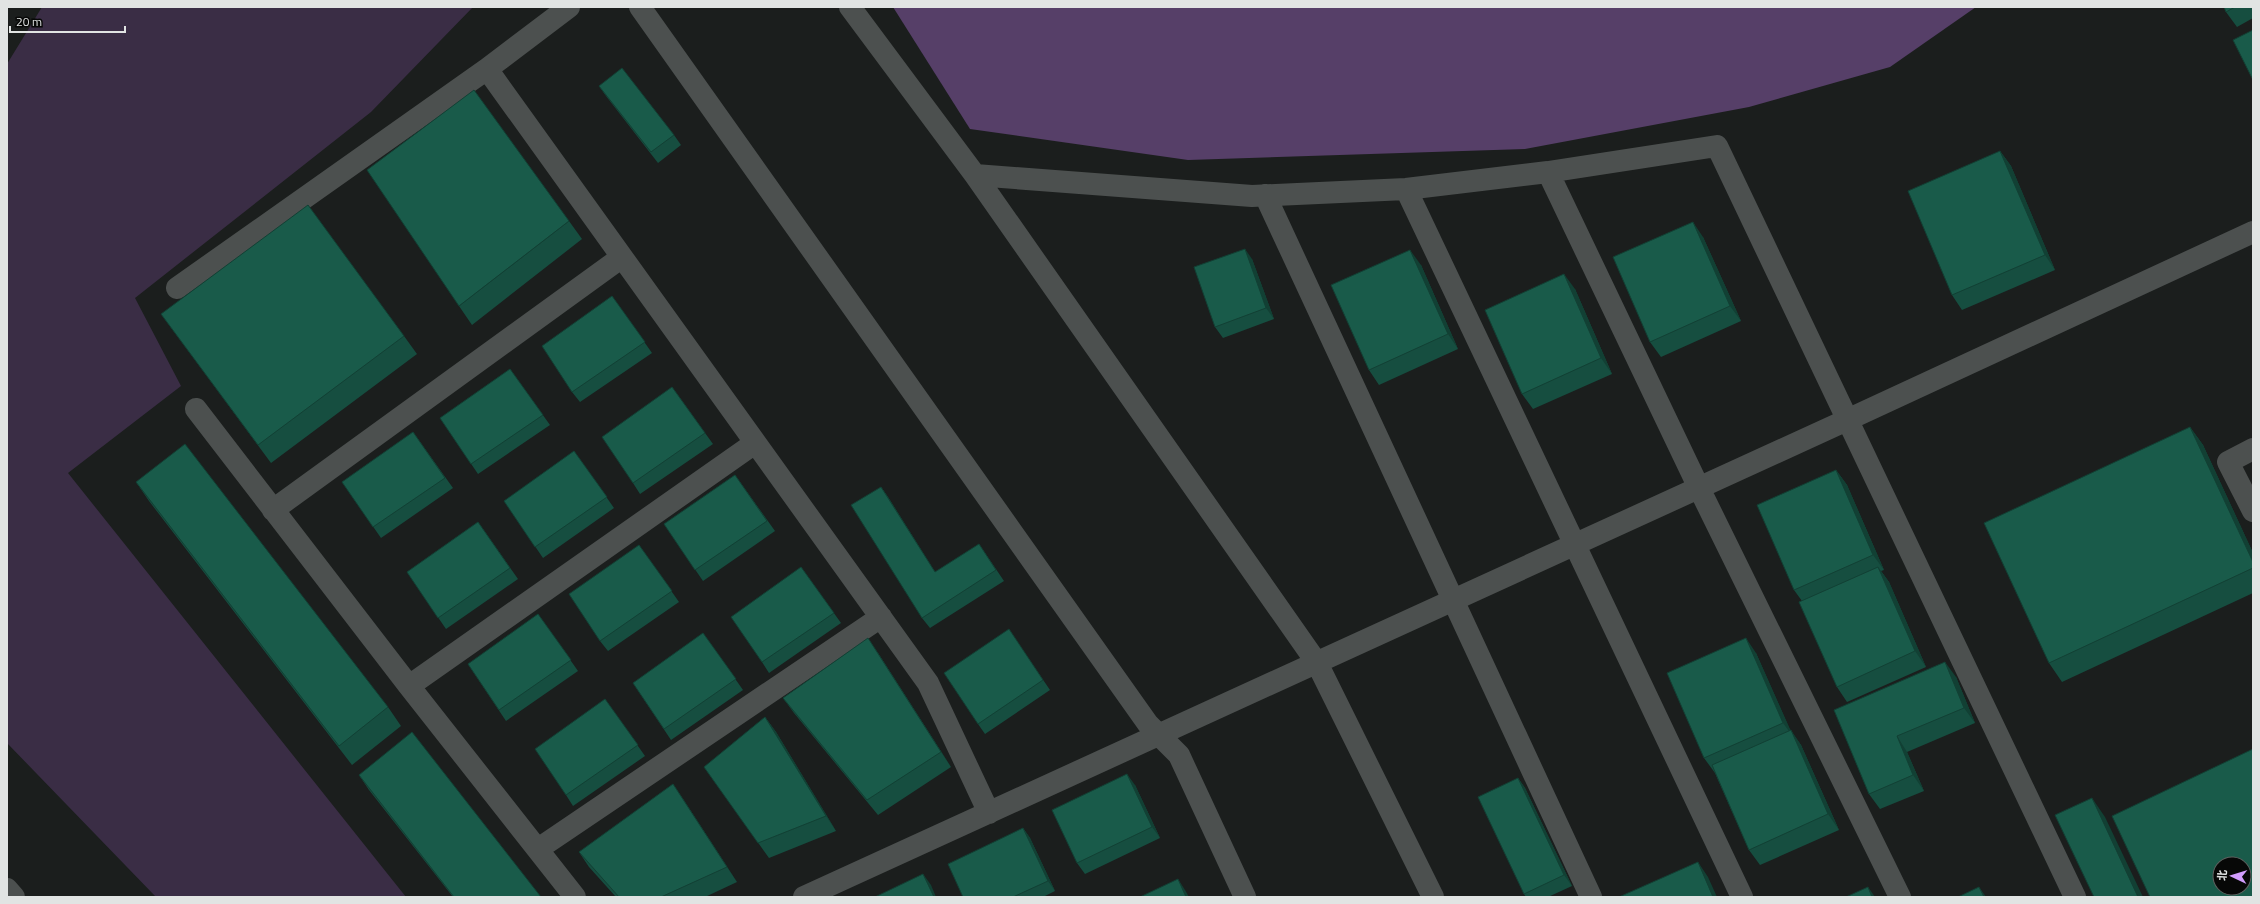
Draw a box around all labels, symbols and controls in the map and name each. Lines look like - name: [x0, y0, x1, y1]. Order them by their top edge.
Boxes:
- scale bar: [10, 8, 125, 34]
- text: 20 m: [16, 12, 42, 31]
- north arrow: [2212, 856, 2252, 896]
- text: 北: [2214, 869, 2230, 881]

